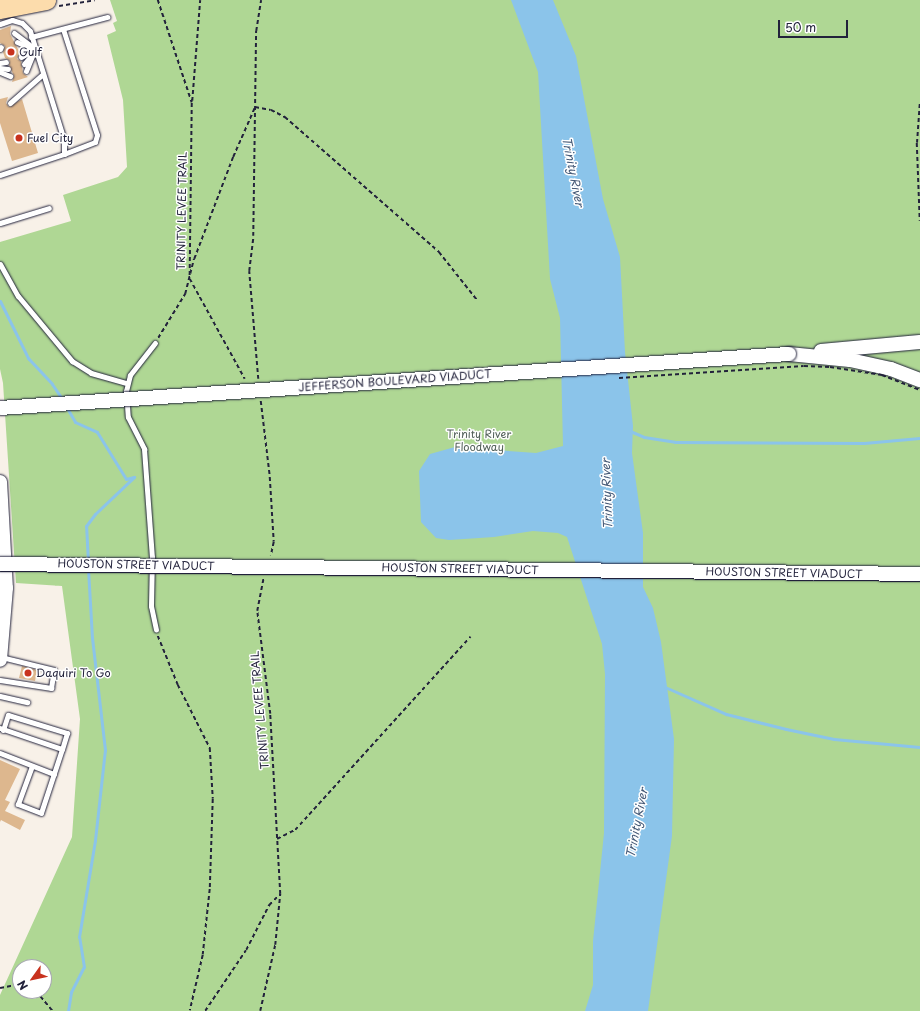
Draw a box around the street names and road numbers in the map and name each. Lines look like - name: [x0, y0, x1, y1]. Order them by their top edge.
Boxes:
- street label: TRINITY LEVEE TRAIL: [174, 151, 190, 271]
- street label: JEFFERSON BOULEVARD VIADUCT: [298, 368, 492, 394]
- street label: HOUSTON STREET VIADUCT: [56, 557, 216, 573]
- street label: HOUSTON STREET VIADUCT: [380, 561, 540, 577]
- street label: HOUSTON STREET VIADUCT: [704, 565, 864, 581]
- street label: TRINITY LEVEE TRAIL: [248, 650, 272, 770]

